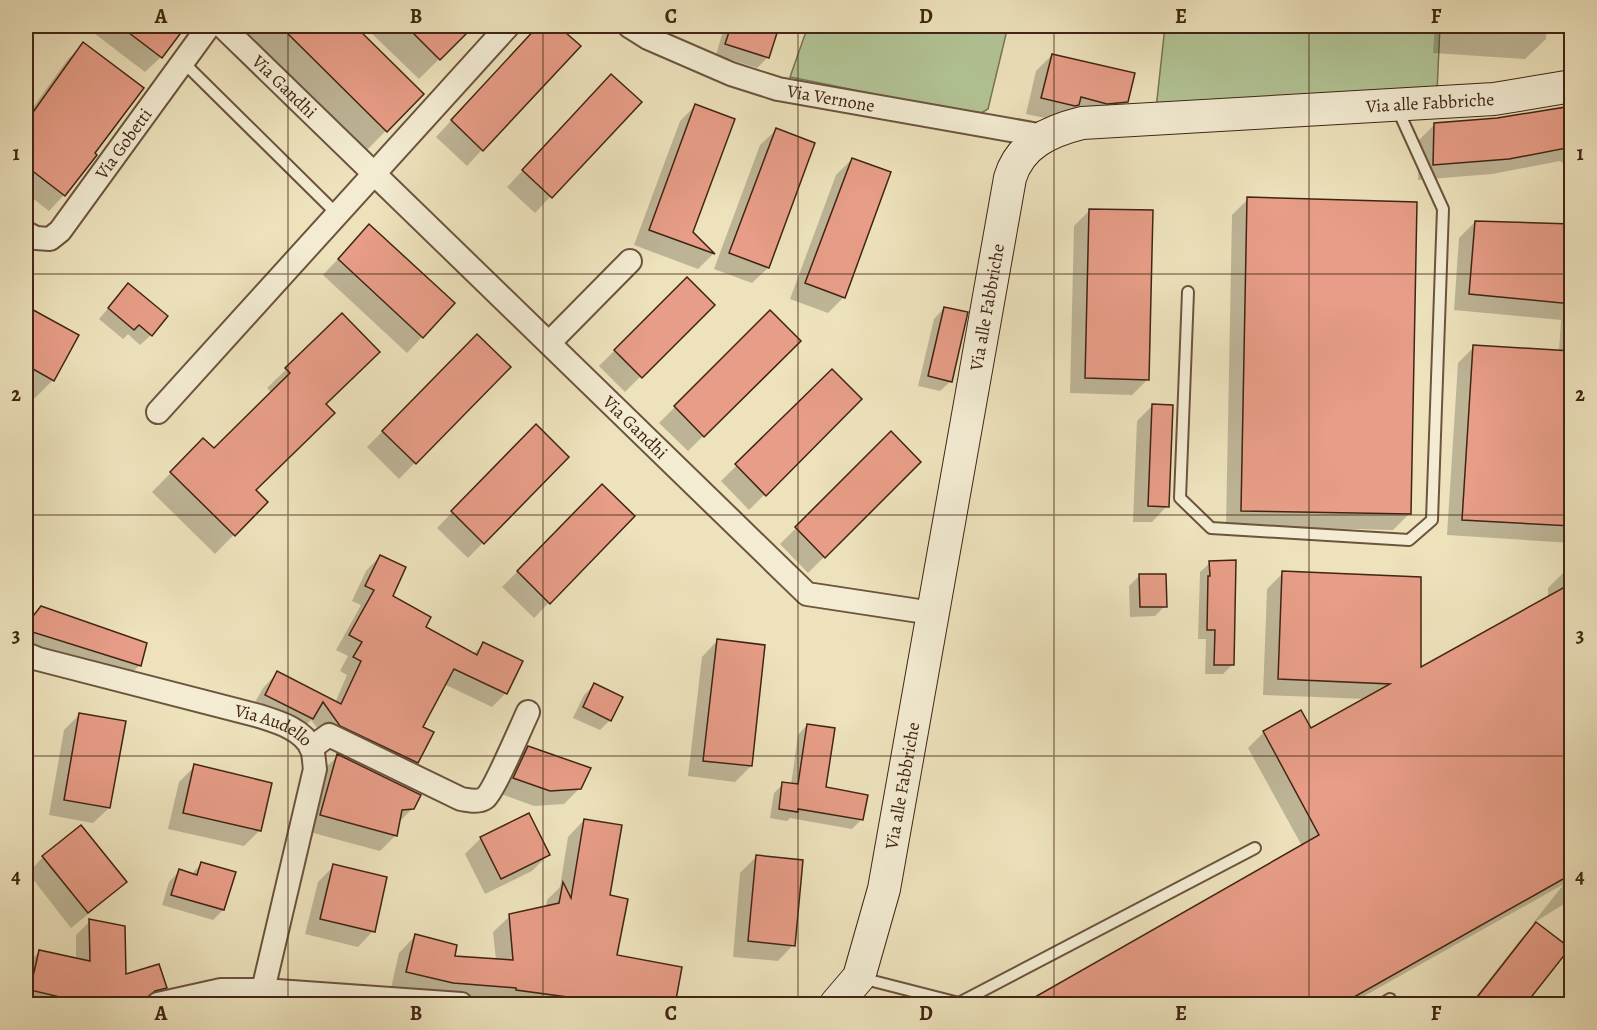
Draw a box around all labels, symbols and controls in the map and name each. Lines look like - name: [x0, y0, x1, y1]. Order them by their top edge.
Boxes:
- text: A: [154, 3, 168, 30]
- text: B: [410, 3, 422, 30]
- text: C: [665, 3, 677, 30]
- text: D: [919, 3, 933, 30]
- text: E: [1175, 3, 1187, 30]
- text: F: [1431, 3, 1442, 30]
- street label: Via Gandhi: [246, 49, 322, 124]
- street label: Via Vernone: [784, 79, 877, 118]
- street label: Via alle Fabbriche: [1364, 87, 1495, 119]
- street label: Via Gobetti: [89, 103, 157, 185]
- text: 1: [12, 140, 20, 167]
- text: 1: [1576, 140, 1584, 167]
- street label: Via alle Fabbriche: [964, 242, 1010, 373]
- text: 2: [11, 381, 21, 408]
- text: 2: [1575, 381, 1585, 408]
- street label: Via Gandhi: [597, 389, 673, 464]
- text: 3: [12, 622, 20, 649]
- text: 3: [1576, 622, 1584, 649]
- street label: Via Audello: [231, 698, 318, 751]
- street label: Via alle Fabbriche: [879, 720, 925, 852]
- text: 4: [11, 863, 21, 890]
- text: 4: [1575, 863, 1585, 890]
- text: A: [154, 1000, 168, 1027]
- text: B: [410, 1000, 422, 1027]
- text: C: [665, 1000, 677, 1027]
- text: D: [919, 1000, 933, 1027]
- text: E: [1175, 1000, 1187, 1027]
- text: F: [1431, 1000, 1442, 1027]

